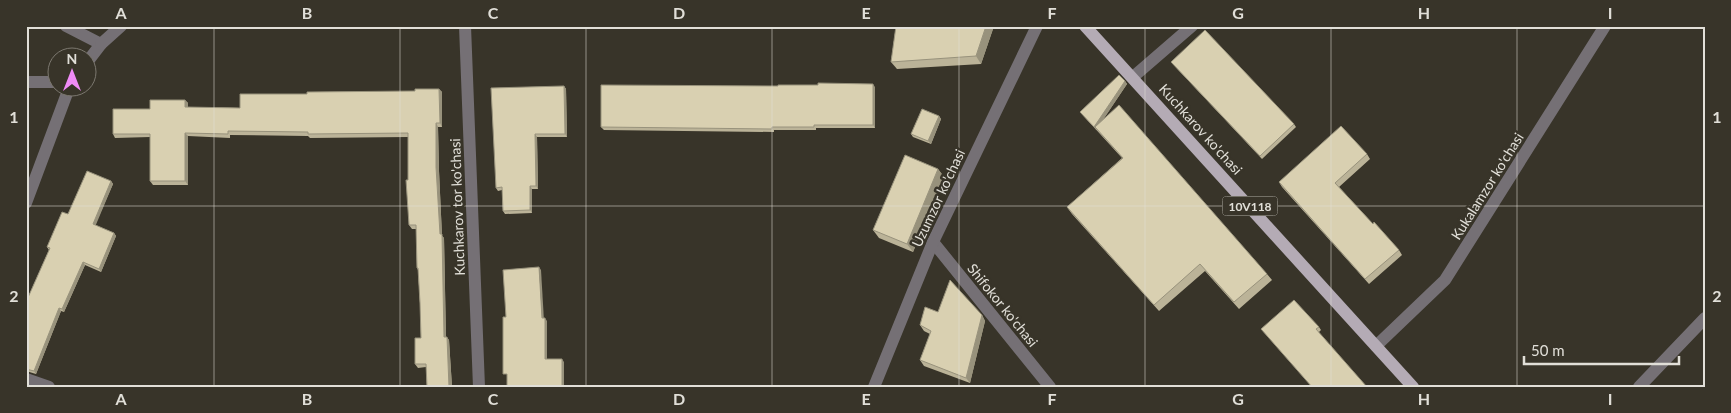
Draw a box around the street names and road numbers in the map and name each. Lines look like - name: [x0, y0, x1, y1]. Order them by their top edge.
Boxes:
- street label: Kuchkarov ko'chasi: [1156, 80, 1246, 178]
- street label: Kukalamzor ko'chasi: [1447, 129, 1527, 243]
- street label: Kuchkarov tor ko'chasi: [446, 138, 468, 276]
- street label: Uzumzor ko'chasi: [908, 146, 968, 250]
- road number: 10V118: [1222, 197, 1278, 216]
- street label: Shifokor ko'chasi: [964, 260, 1042, 350]

